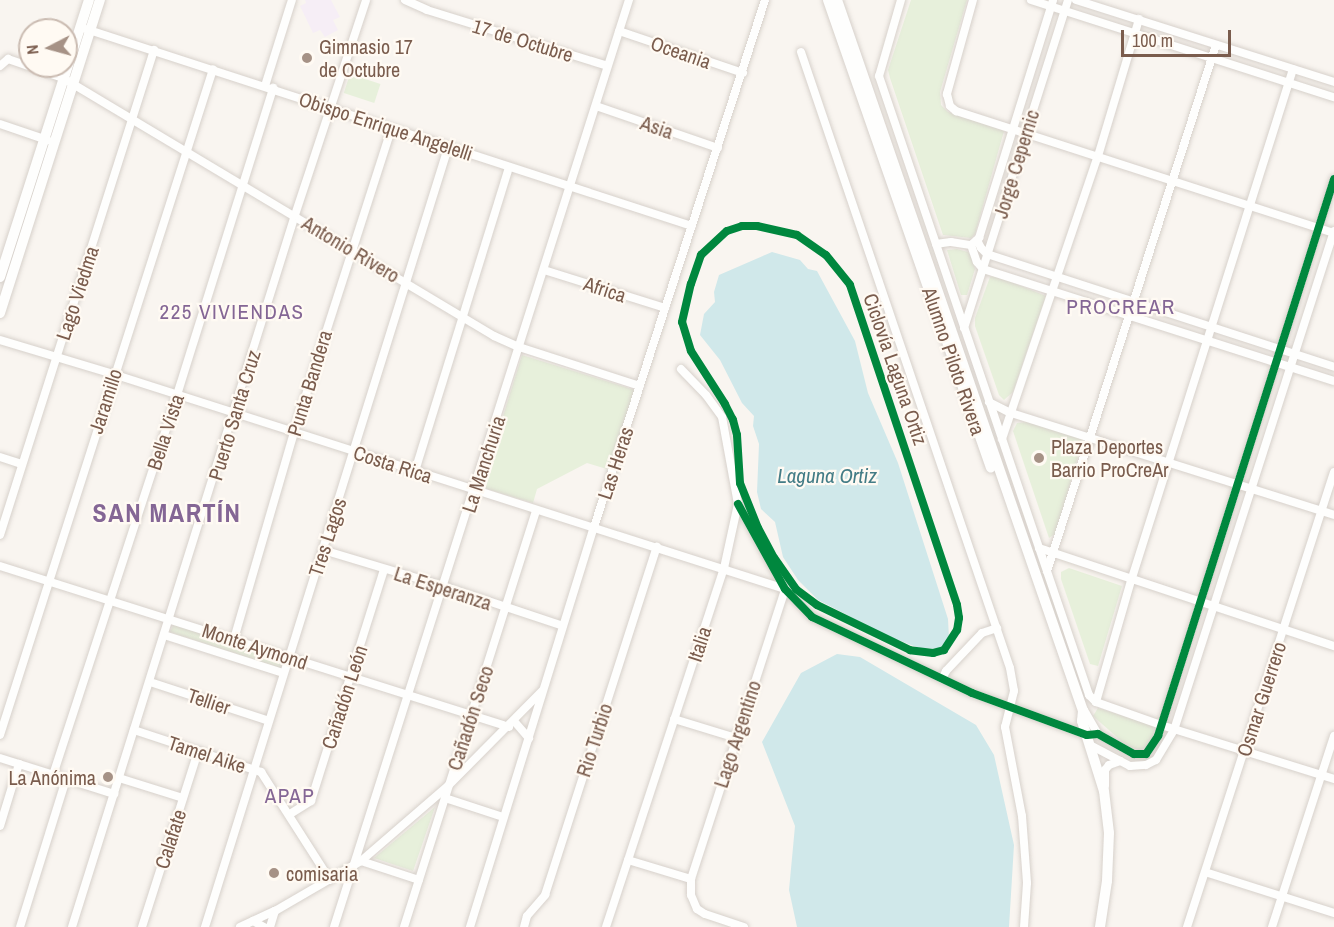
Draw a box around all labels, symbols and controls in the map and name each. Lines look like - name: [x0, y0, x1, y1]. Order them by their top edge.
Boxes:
- street label: 17 de Octubre: [470, 13, 576, 67]
- north arrow: [18, 18, 78, 78]
- scale bar: [1124, 18, 1234, 56]
- text: 100 m: [1132, 28, 1173, 53]
- street label: Oceania: [648, 31, 714, 73]
- place label: Gimnasio 17 de Octubre: [319, 34, 413, 81]
- text: N: [21, 44, 44, 56]
- marker: Gimnasio 17 de Octubre: [300, 51, 314, 65]
- street label: Obispo Enrique Angelelli: [296, 86, 476, 166]
- street label: Jorge Cepernic: [988, 107, 1044, 221]
- street label: Asia: [638, 110, 676, 144]
- street label: Antonio Rivero: [298, 211, 404, 287]
- street label: Lago Viedma: [51, 243, 103, 343]
- street label: Africa: [581, 271, 629, 307]
- street label: Alumno Piloto Rivera: [917, 284, 991, 438]
- street label: Ciclovía Laguna Ortiz: [859, 290, 933, 448]
- district label: PROCREAR: [1066, 294, 1176, 320]
- district label: 225 VIVIENDAS: [160, 299, 304, 325]
- street label: Punta Bandera: [282, 327, 336, 439]
- street label: Puerto Santa Cruz: [203, 347, 265, 483]
- street label: Jaramillo: [83, 366, 127, 436]
- street label: Bella Vista: [142, 391, 188, 473]
- street label: La Manchuria: [456, 413, 510, 515]
- street label: Las Heras: [592, 424, 638, 502]
- place label: Plaza Deportes Barrio ProCreAr: [1051, 434, 1169, 481]
- street label: Costa Rica: [351, 440, 435, 488]
- marker: Plaza Deportes Barrio ProCreAr: [1032, 451, 1046, 465]
- water label: Laguna Ortiz: [777, 463, 877, 489]
- street label: Tres Lagos: [303, 495, 351, 579]
- district label: SAN MARTÍN: [93, 497, 241, 529]
- street label: La Esperanza: [391, 561, 495, 615]
- street label: Monte Aymond: [199, 618, 311, 674]
- street label: Italia: [682, 623, 716, 665]
- street label: Osmar Guerrero: [1231, 639, 1291, 759]
- street label: Cañadón León: [316, 642, 372, 752]
- street label: Cañadón Seco: [442, 663, 498, 773]
- street label: Lago Argentino: [708, 677, 766, 791]
- street label: Tellier: [184, 683, 234, 719]
- street label: Rio Turbio: [571, 700, 617, 780]
- street label: Tamel Aike: [165, 730, 249, 778]
- place label: La Anónima: [8, 765, 96, 789]
- marker: La Anónima: [101, 770, 115, 784]
- district label: APAP: [265, 783, 315, 809]
- street label: Calafate: [149, 806, 191, 872]
- place label: comisaria: [286, 861, 358, 885]
- marker: comisaria: [267, 866, 281, 880]

